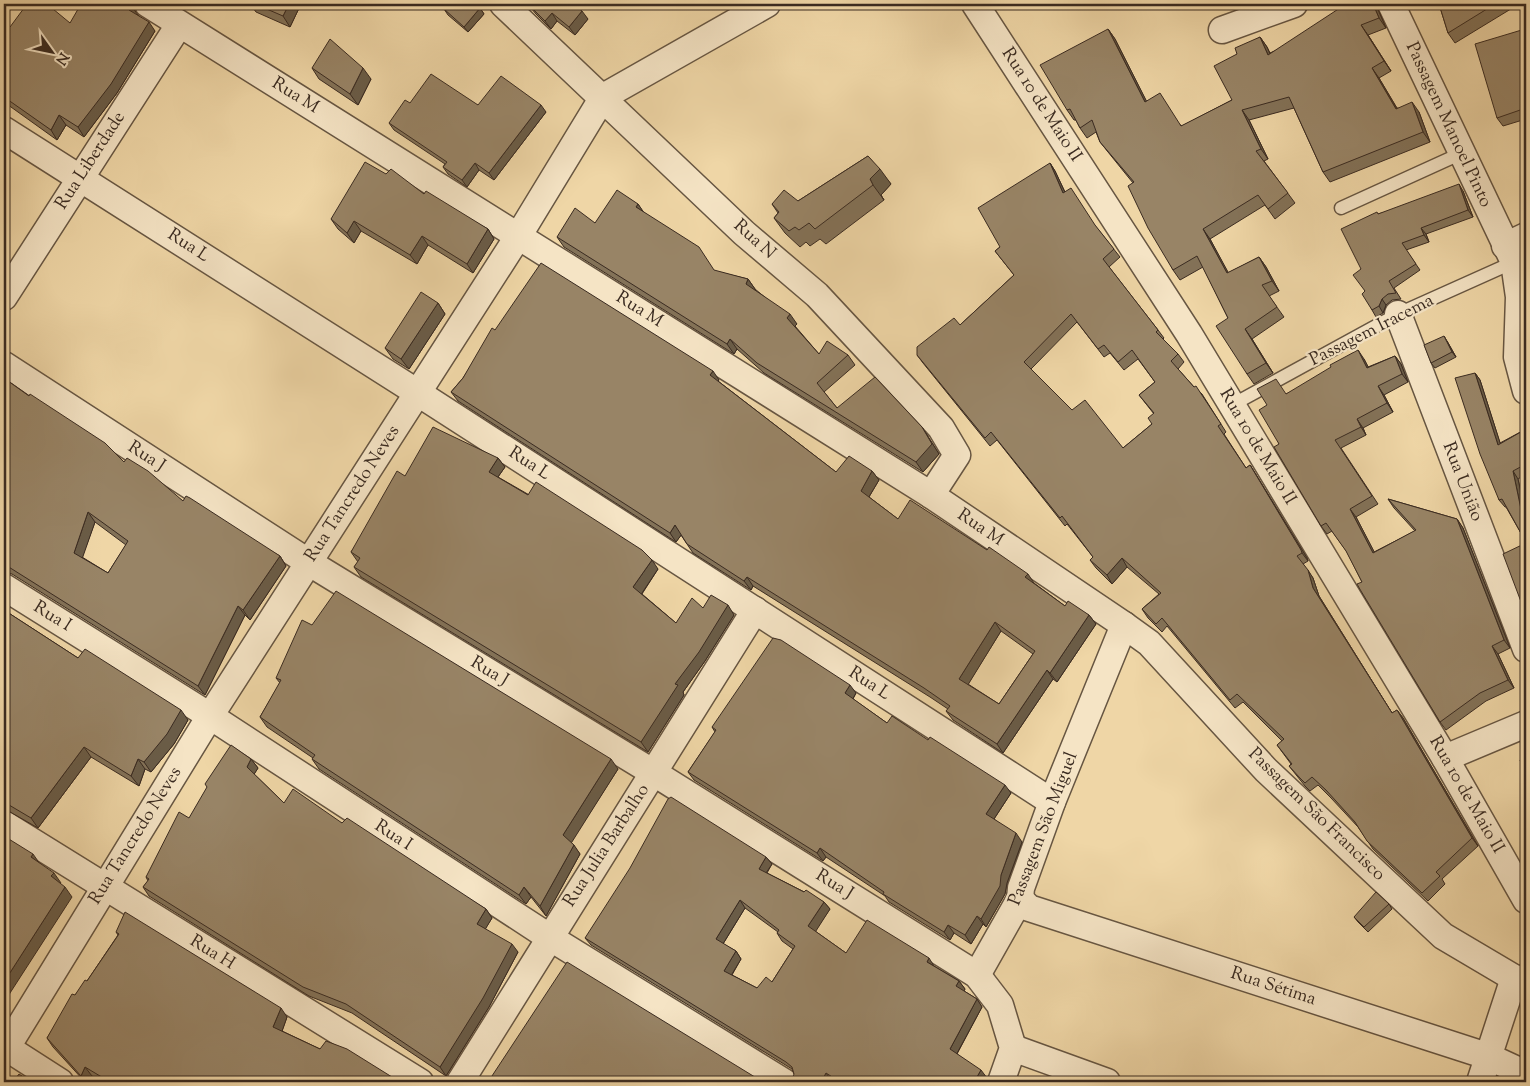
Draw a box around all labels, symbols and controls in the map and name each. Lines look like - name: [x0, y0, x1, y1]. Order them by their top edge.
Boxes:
- north arrow: [28, 28, 78, 78]
- street label: Passagem Manoel Pinto: [1398, 38, 1498, 212]
- street label: Rua 10 de Maio II: [994, 43, 1088, 167]
- text: N: [50, 48, 73, 68]
- street label: Rua M: [266, 71, 324, 121]
- street label: Rua Liberdade: [50, 107, 132, 215]
- street label: Rua N: [727, 214, 781, 266]
- street label: Rua L: [162, 223, 214, 269]
- street label: Rua M: [610, 285, 668, 335]
- street label: Passagem Iracema: [1305, 288, 1439, 374]
- street label: Rua 10 de Maio II: [1212, 384, 1302, 510]
- street label: Rua Tancredo Neves: [299, 421, 407, 567]
- street label: Rua J: [122, 435, 170, 479]
- street label: Rua União: [1435, 438, 1489, 526]
- street label: Rua L: [503, 441, 555, 487]
- street label: Rua M: [951, 503, 1009, 553]
- street label: Rua I: [28, 595, 76, 639]
- street label: Rua J: [465, 651, 513, 693]
- street label: Rua L: [843, 661, 895, 707]
- street label: Rua 10 de Maio II: [1422, 731, 1510, 859]
- street label: Passagem São Francisco: [1241, 742, 1391, 888]
- street label: Passagem São Miguel: [1003, 748, 1085, 910]
- street label: Rua Tancredo Neves: [83, 762, 189, 910]
- street label: Rua Julia Barbalho: [557, 779, 657, 913]
- street label: Rua I: [369, 814, 417, 858]
- street label: Rua J: [810, 863, 858, 907]
- street label: Rua H: [184, 929, 240, 977]
- street label: Rua Sétima: [1227, 961, 1319, 1013]

